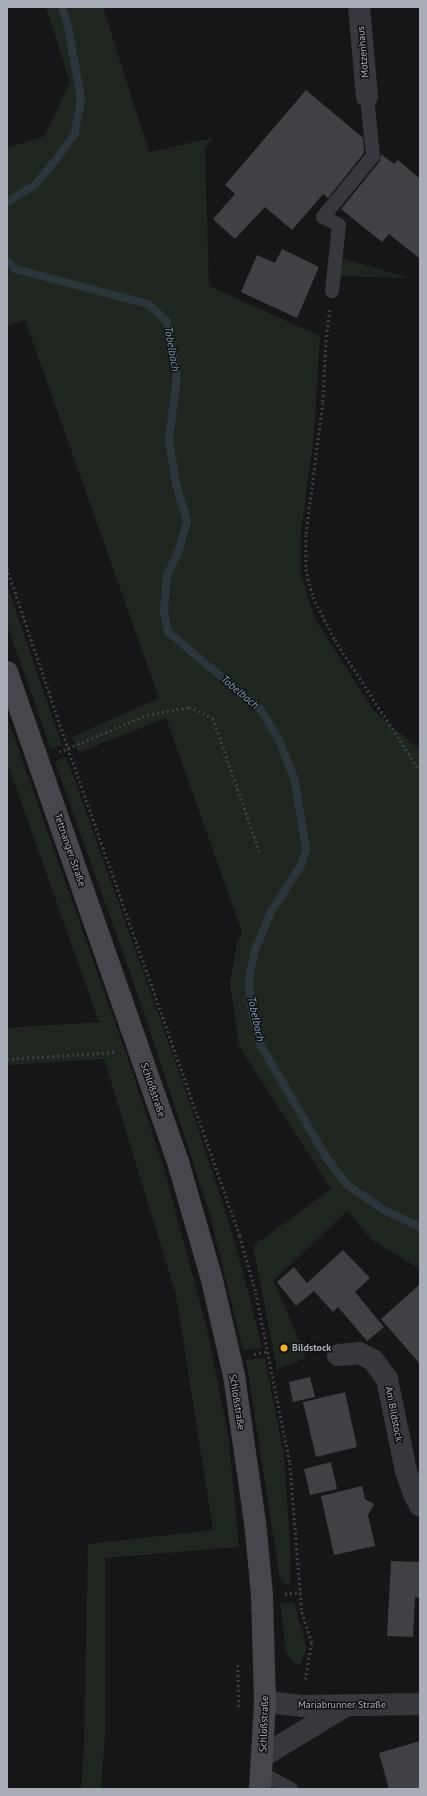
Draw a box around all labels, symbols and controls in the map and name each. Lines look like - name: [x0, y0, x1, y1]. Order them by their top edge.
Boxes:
- street label: Motzenhaus: [355, 26, 371, 78]
- water label: Tobelbach: [162, 325, 182, 373]
- water label: Tobelbach: [218, 672, 262, 712]
- street label: Tettnanger Straße: [52, 812, 88, 888]
- water label: Tobelbach: [245, 995, 267, 1043]
- street label: Schloßstraße: [138, 1061, 168, 1119]
- place label: Bildstock: [292, 1342, 331, 1354]
- marker: Bildstock: [279, 1343, 289, 1353]
- street label: Schloßstraße: [227, 1373, 247, 1431]
- street label: Am Bildstock: [383, 1386, 405, 1442]
- street label: Schloßstraße: [257, 1696, 271, 1752]
- street label: Mariabrunner Straße: [298, 1699, 386, 1711]

